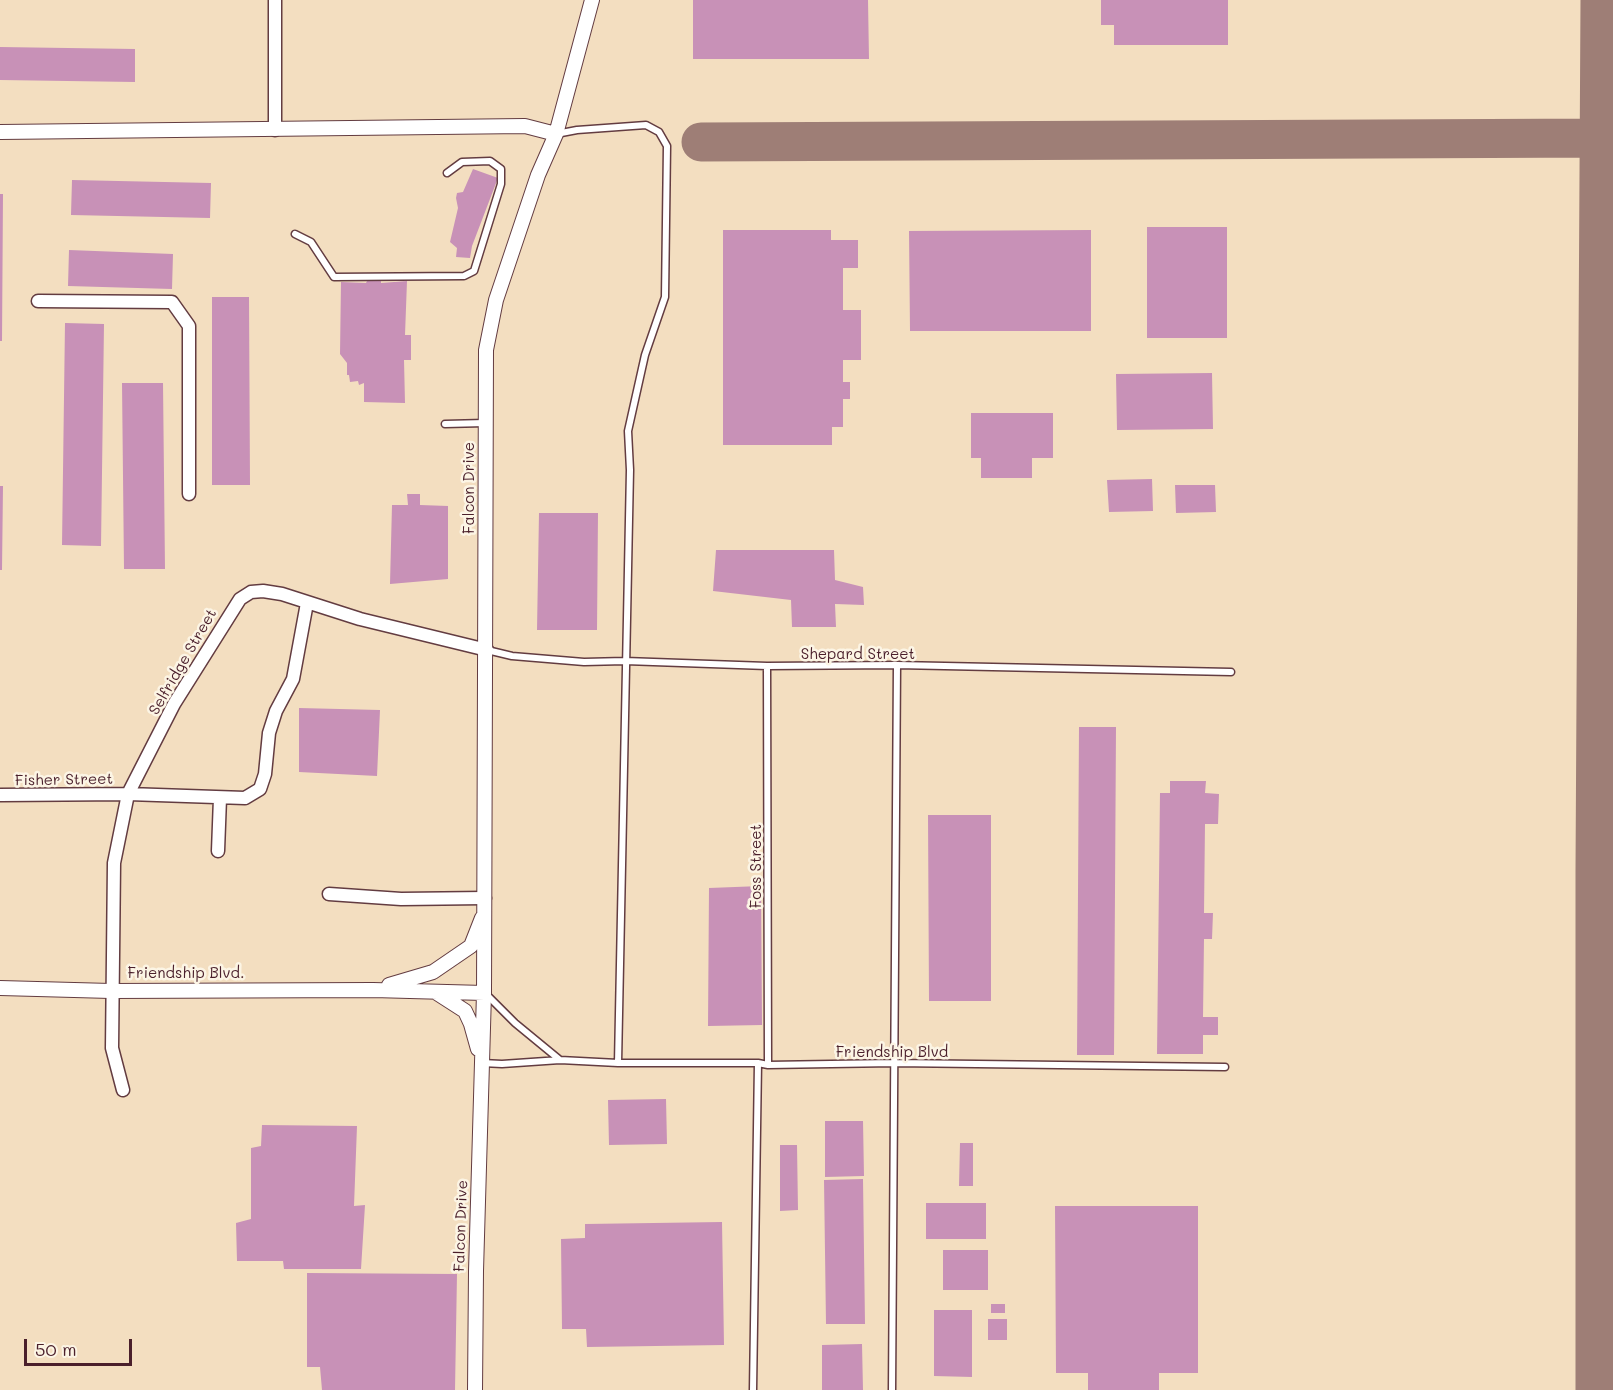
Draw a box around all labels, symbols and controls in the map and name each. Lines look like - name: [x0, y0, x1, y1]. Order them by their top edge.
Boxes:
- street label: Falcon Drive: [460, 442, 478, 534]
- street label: Selfridge Street: [145, 606, 221, 718]
- street label: Shepard Street: [801, 645, 915, 663]
- street label: Fisher Street: [15, 770, 113, 790]
- street label: Foss Street: [747, 824, 765, 908]
- street label: Friendship Blvd.: [128, 964, 244, 982]
- street label: Friendship Blvd: [836, 1043, 948, 1061]
- street label: Falcon Drive: [450, 1180, 472, 1272]
- scale bar: [27, 1327, 135, 1365]
- text: 50 m: [35, 1337, 77, 1361]

